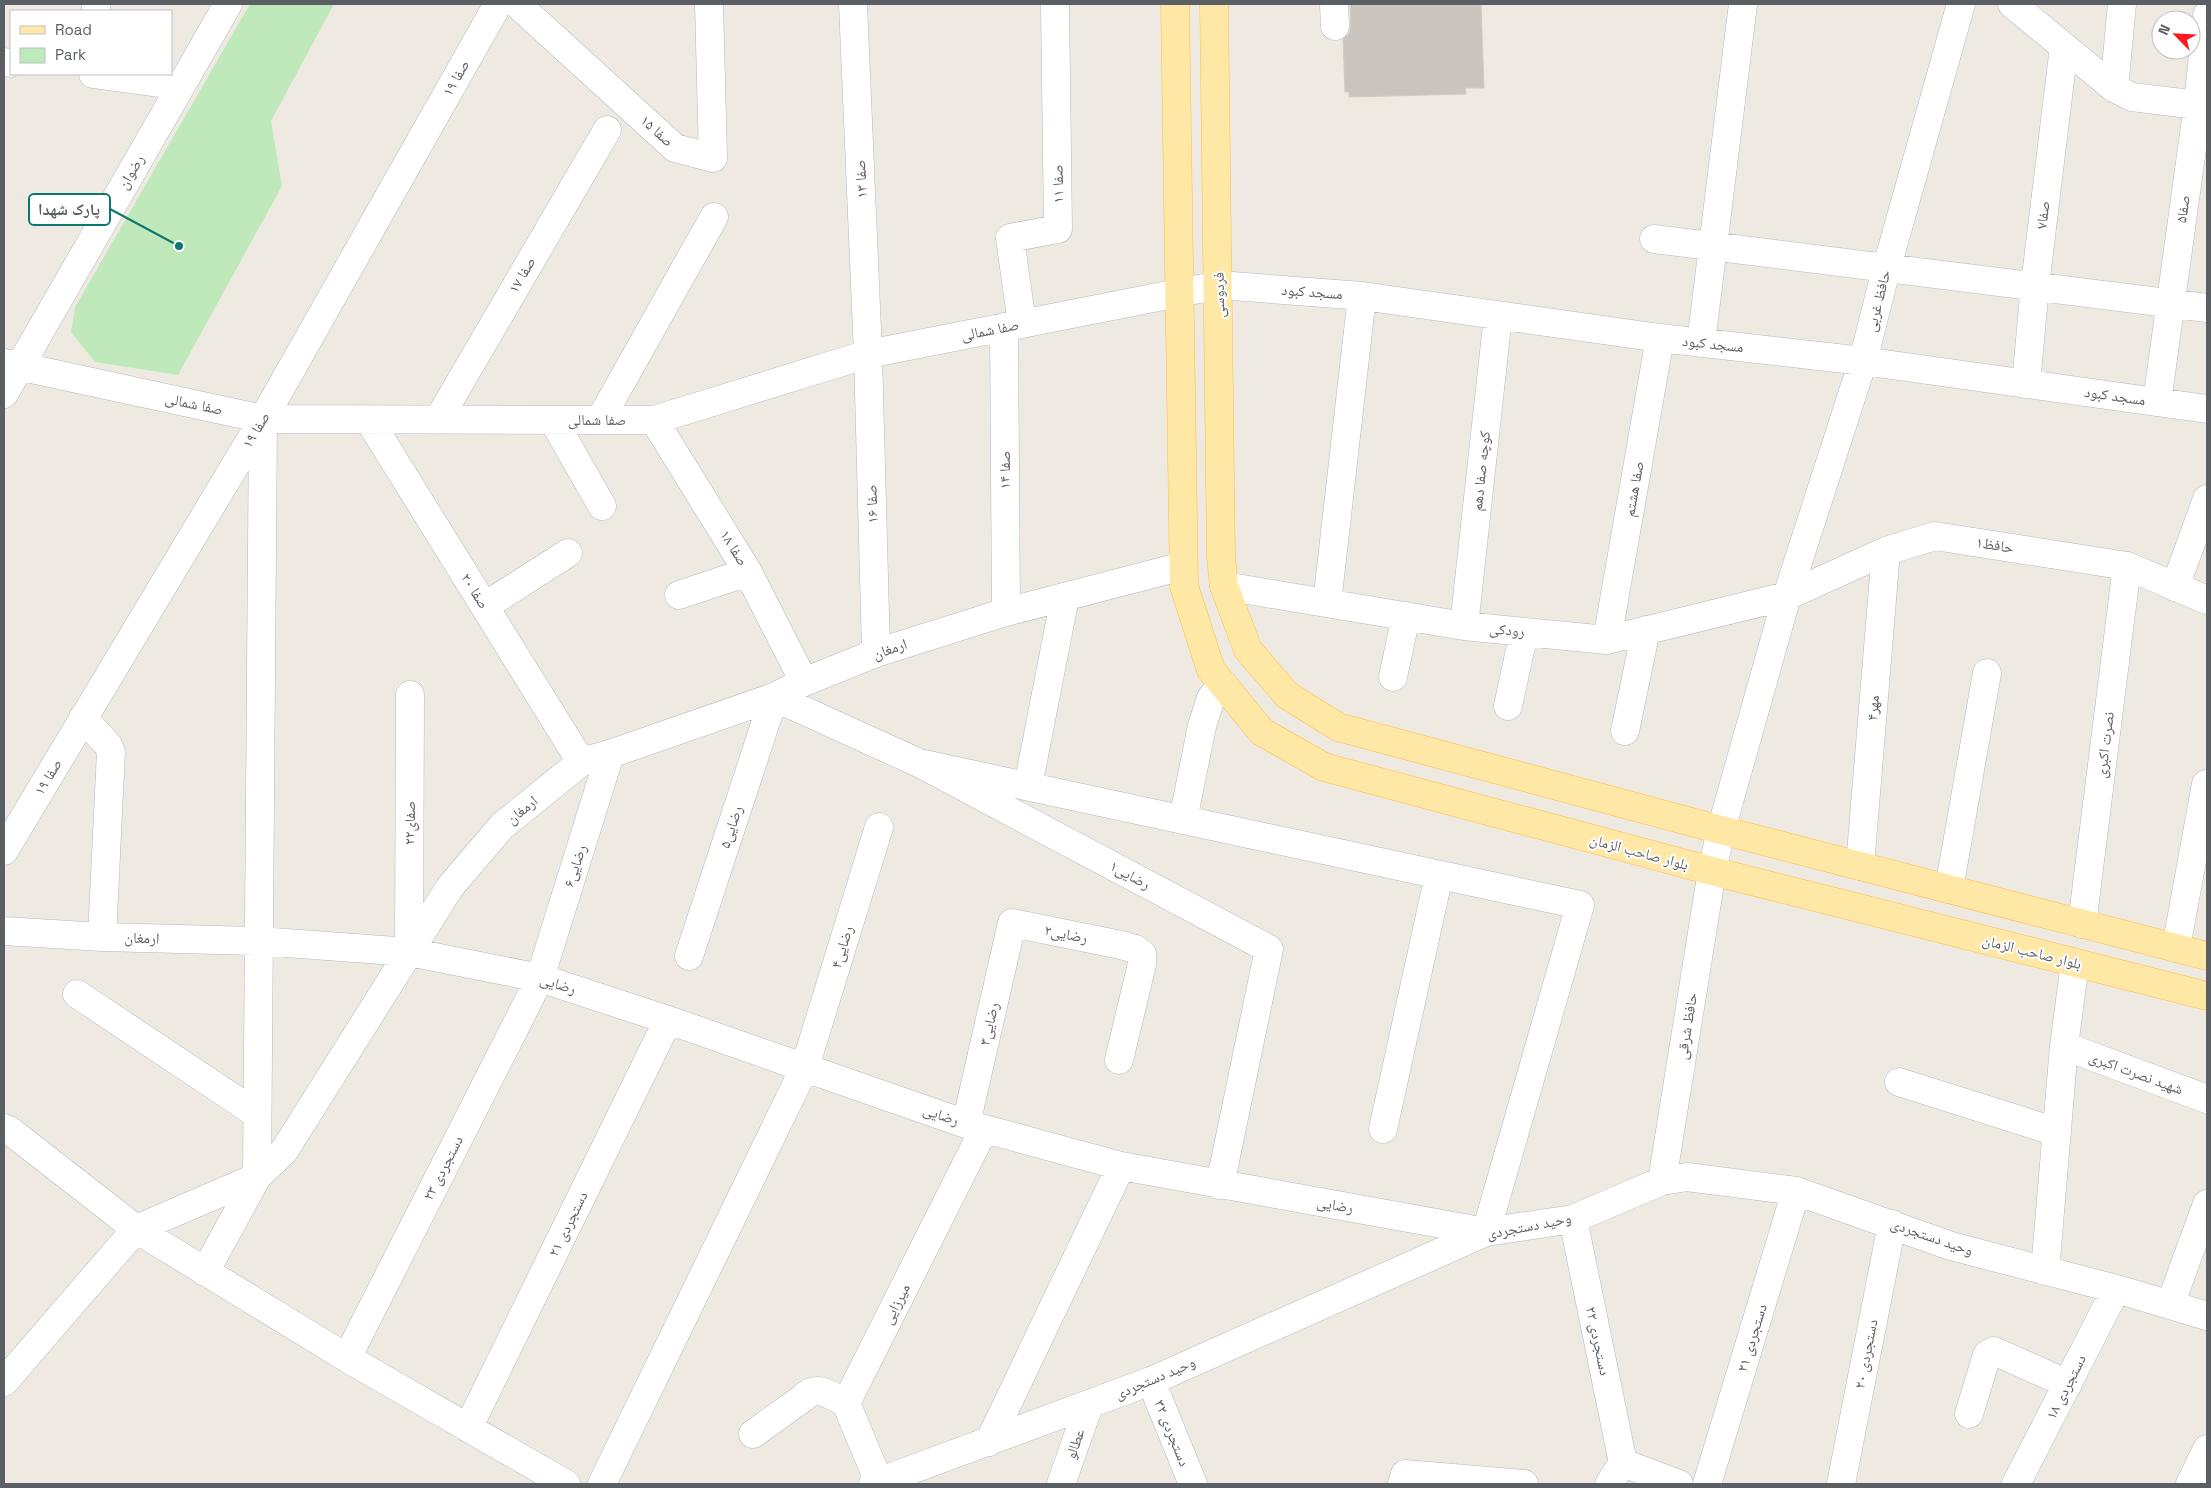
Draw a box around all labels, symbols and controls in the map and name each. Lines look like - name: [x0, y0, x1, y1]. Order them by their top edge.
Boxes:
- legend: [10, 10, 172, 75]
- north arrow: [2151, 10, 2201, 60]
- text: Road: [55, 20, 92, 39]
- text: N: [2154, 22, 2174, 38]
- text: Park: [55, 45, 86, 64]
- street label: صفا ۱۹: [438, 56, 473, 99]
- street label: صفا ۱۵: [637, 111, 678, 151]
- street label: رضوان: [113, 151, 149, 193]
- street label: صفا ۱۳: [850, 159, 871, 199]
- street label: صفا ۱۱: [1048, 164, 1067, 204]
- callout: پارک شهدا: [29, 194, 110, 225]
- street label: صفا۵: [2171, 194, 2194, 224]
- text: پارک شهدا: [38, 199, 100, 220]
- street label: صفا۷: [2031, 200, 2054, 230]
- street label: صفا ۱۷: [504, 253, 539, 296]
- street label: حافظ غربی: [1861, 267, 1895, 334]
- street label: فردوسی: [1209, 272, 1229, 318]
- street label: مسجد کبود: [1281, 280, 1344, 303]
- street label: صفا شمالی: [959, 315, 1021, 345]
- street label: مسجد کبود: [1681, 331, 1745, 356]
- street label: مسجد کبود: [2083, 382, 2147, 409]
- street label: صفا شمالی: [163, 388, 225, 420]
- street label: صفا ۱۹: [237, 408, 274, 451]
- street label: صفا شمالی: [568, 410, 626, 430]
- street label: کوچه صفا دهم: [1467, 430, 1495, 512]
- street label: صفا ۱۴: [995, 451, 1014, 489]
- street label: صفا هشتم: [1619, 460, 1649, 518]
- street label: صفا ۱۶: [861, 484, 882, 524]
- street label: صفا ۱۸: [716, 526, 753, 569]
- street label: حافظ۱: [1975, 532, 2016, 557]
- street label: صفا ۲۰: [457, 569, 494, 612]
- street label: رودکی: [1488, 618, 1526, 642]
- street label: ارمغان: [870, 634, 910, 664]
- street label: مهر۴: [1862, 694, 1883, 721]
- street label: نصرت اکبری: [2091, 711, 2119, 779]
- street label: صفا ۱۹: [29, 755, 66, 798]
- street label: ارمغان: [502, 791, 542, 829]
- street label: صفای۲۲: [400, 801, 420, 845]
- street label: رضایی۵: [715, 803, 747, 851]
- street label: بلوار صاحب الزمان: [1587, 829, 1691, 875]
- street label: رضایی۶: [559, 842, 591, 890]
- street label: رضایی۱: [1106, 856, 1154, 894]
- street label: رضایی۲: [1043, 920, 1090, 948]
- street label: رضایی۴: [826, 923, 858, 971]
- street label: ارمغان: [124, 927, 160, 949]
- street label: بلوار صاحب الزمان: [1980, 930, 2084, 974]
- street label: رضایی: [537, 969, 579, 999]
- street label: حافظ شرقی: [1672, 991, 1702, 1061]
- street label: رضایی۳: [974, 1000, 1004, 1047]
- street label: شهید نصرت اکبری: [2086, 1047, 2186, 1099]
- street label: رضایی: [920, 1100, 962, 1131]
- street label: دستجردی ۲۳: [418, 1132, 468, 1204]
- street label: دستجردی ۲۱: [544, 1188, 592, 1260]
- street label: رضایی: [1315, 1192, 1355, 1218]
- street label: وحید دستجردی: [1485, 1208, 1573, 1244]
- street label: وحید دستجردی: [1888, 1214, 1976, 1260]
- street label: میرزایی: [877, 1280, 915, 1328]
- street label: دستجردی ۲۱: [1732, 1301, 1772, 1375]
- street label: دستجردی ۲۲: [1581, 1305, 1615, 1377]
- street label: دستجردی ۲۰: [1849, 1318, 1883, 1390]
- street label: دستجردی ۱۸: [2041, 1351, 2091, 1423]
- street label: وحید دستجردی: [1112, 1352, 1198, 1404]
- street label: دستجردی ۳۲: [1150, 1397, 1194, 1469]
- street label: عطالو: [1060, 1426, 1089, 1462]

